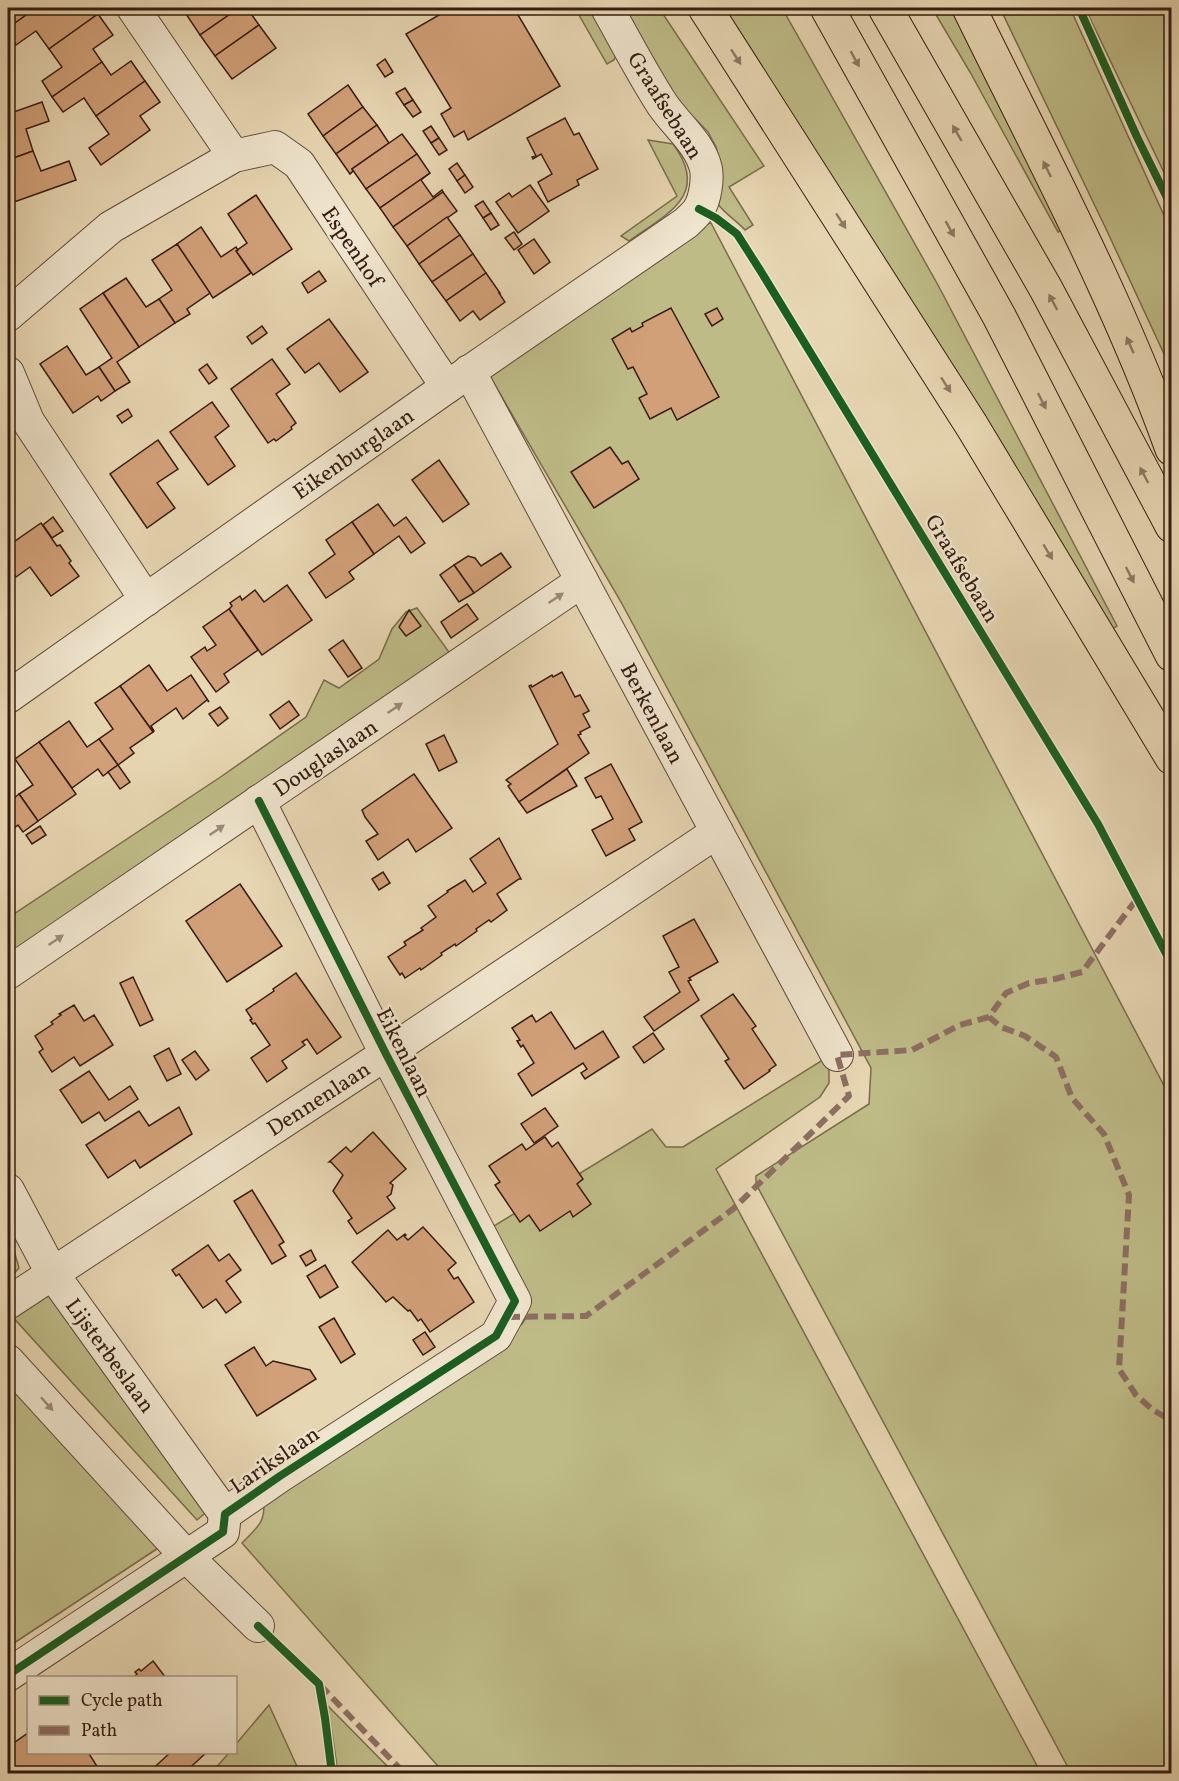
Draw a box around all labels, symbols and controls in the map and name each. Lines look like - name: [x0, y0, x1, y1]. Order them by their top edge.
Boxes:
- street label: Graafsebaan: [618, 47, 709, 166]
- one-way arrow: [731, 49, 742, 65]
- one-way arrow: [850, 50, 860, 67]
- one-way arrow: [952, 124, 962, 141]
- one-way arrow: [1043, 160, 1052, 177]
- street label: Espenhof: [313, 201, 391, 296]
- one-way arrow: [836, 213, 847, 229]
- one-way arrow: [945, 221, 955, 238]
- one-way arrow: [1048, 294, 1058, 311]
- one-way arrow: [1125, 336, 1135, 354]
- one-way arrow: [941, 377, 952, 394]
- one-way arrow: [1037, 393, 1047, 410]
- street label: Eikenburglaan: [288, 402, 421, 508]
- one-way arrow: [1139, 466, 1149, 483]
- street label: Graafsebaan: [916, 509, 1005, 629]
- one-way arrow: [1042, 544, 1053, 560]
- one-way arrow: [1126, 566, 1135, 583]
- one-way arrow: [548, 592, 564, 604]
- street label: Berkenlaan: [611, 658, 690, 770]
- one-way arrow: [387, 702, 403, 714]
- street label: Douglaslaan: [268, 713, 385, 805]
- one-way arrow: [209, 825, 225, 836]
- one-way arrow: [47, 934, 63, 946]
- street label: Eikenlaan: [367, 1003, 439, 1103]
- street label: Dennenlaan: [261, 1055, 377, 1145]
- street label: Lijsterbeslaan: [57, 1293, 161, 1420]
- one-way arrow: [40, 1396, 53, 1411]
- street label: Larikslaan: [224, 1420, 326, 1502]
- legend: [27, 1676, 237, 1754]
- text: Cycle path: [81, 1689, 163, 1714]
- text: Path: [81, 1719, 117, 1744]

